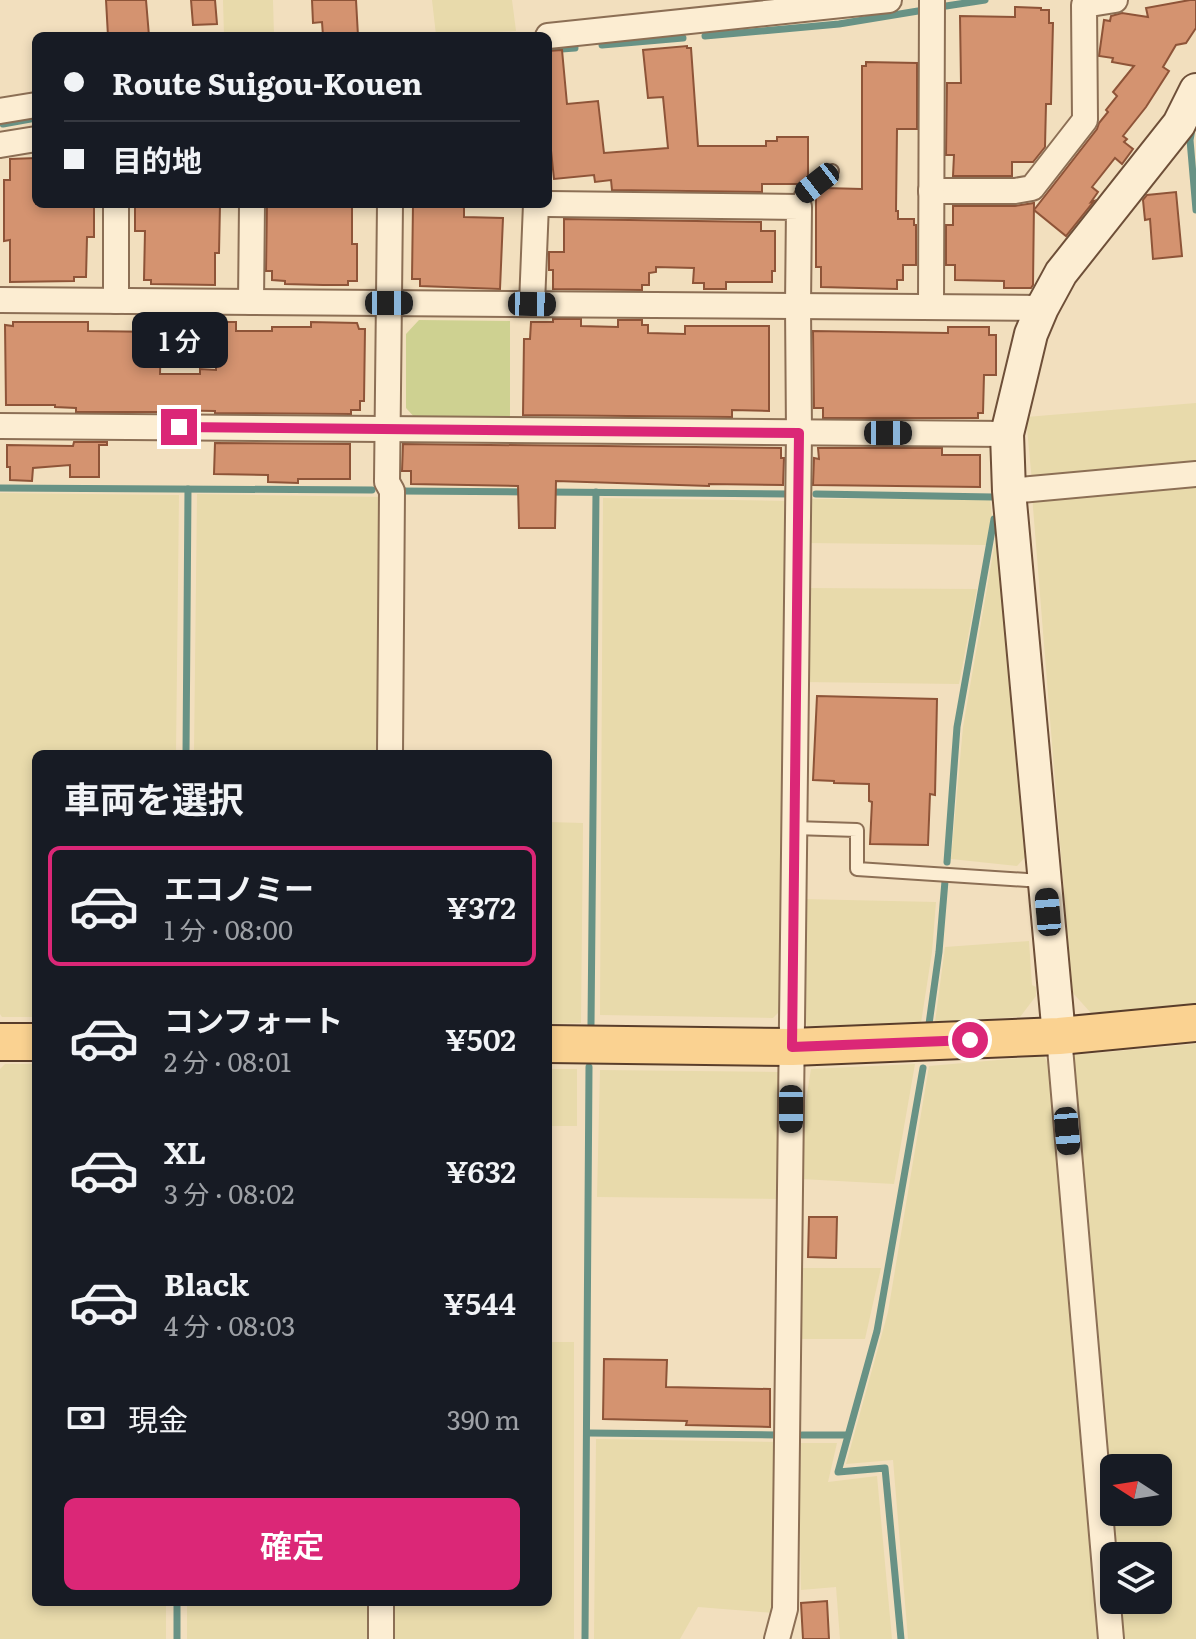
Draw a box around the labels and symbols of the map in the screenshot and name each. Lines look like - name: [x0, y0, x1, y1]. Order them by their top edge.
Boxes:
- car: [791, 159, 843, 207]
- car: [365, 291, 413, 315]
- car: [508, 292, 556, 316]
- callout: 1 分: [131, 311, 227, 367]
- route end: [161, 409, 197, 445]
- car: [864, 421, 912, 445]
- car: [1034, 887, 1062, 937]
- route start: [952, 1022, 988, 1058]
- car: [779, 1085, 803, 1133]
- car: [1053, 1106, 1081, 1156]
- north arrow: [1100, 1454, 1172, 1526]

